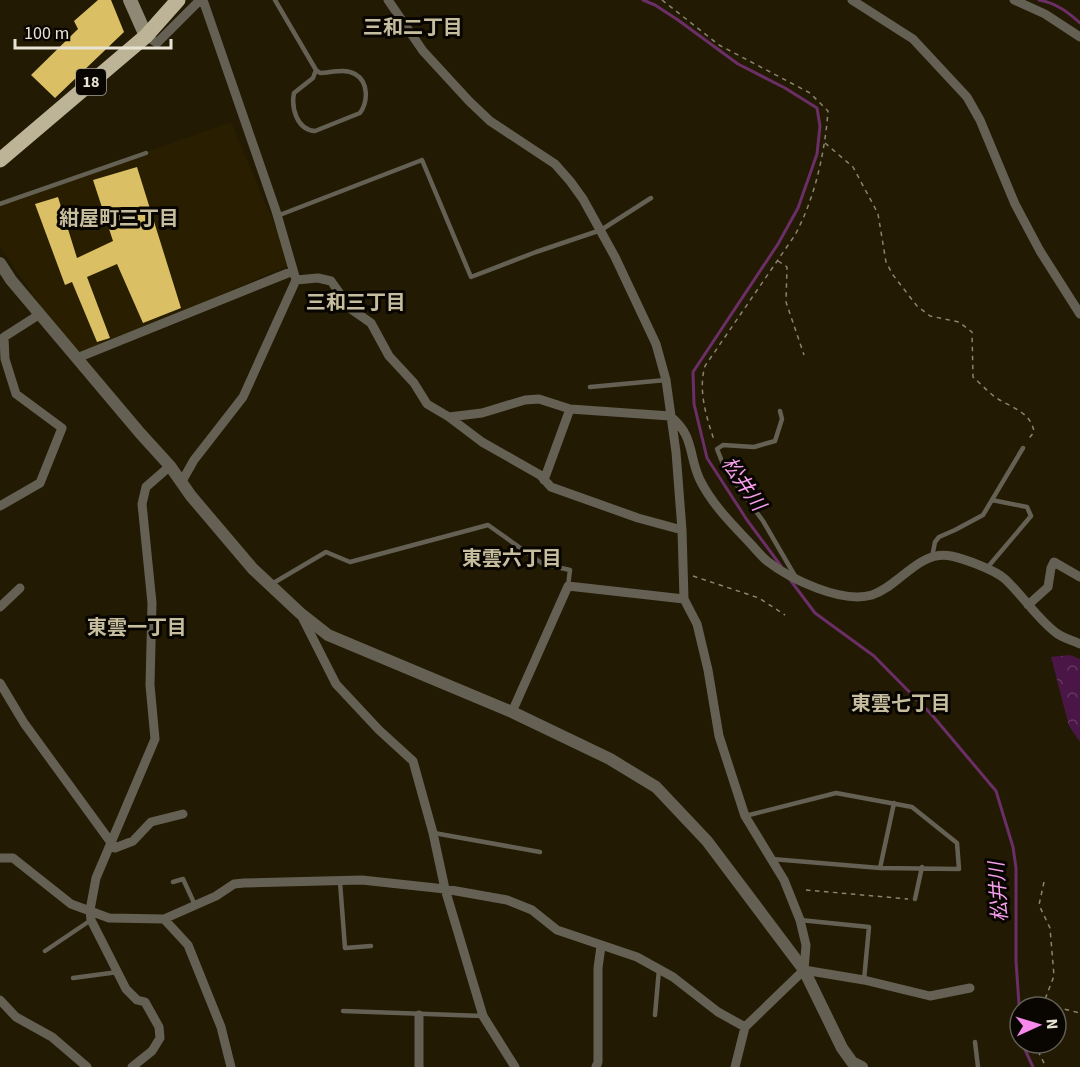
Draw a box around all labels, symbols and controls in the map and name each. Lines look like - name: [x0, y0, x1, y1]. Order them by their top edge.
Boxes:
- scale bar: [15, 12, 171, 50]
- district label: 三和二丁目: [363, 14, 463, 42]
- text: 100 m: [24, 21, 69, 46]
- road number: 18: [76, 69, 106, 95]
- district label: 紺屋町三丁目: [59, 205, 179, 233]
- district label: 三和三丁目: [306, 289, 406, 317]
- water label: 松井川: [714, 451, 773, 518]
- district label: 東雲六丁目: [462, 545, 562, 573]
- district label: 東雲一丁目: [87, 614, 187, 642]
- district label: 東雲七丁目: [851, 690, 951, 718]
- water label: 松井川: [983, 859, 1015, 923]
- north arrow: [1008, 995, 1068, 1055]
- text: N: [1041, 1018, 1063, 1030]

